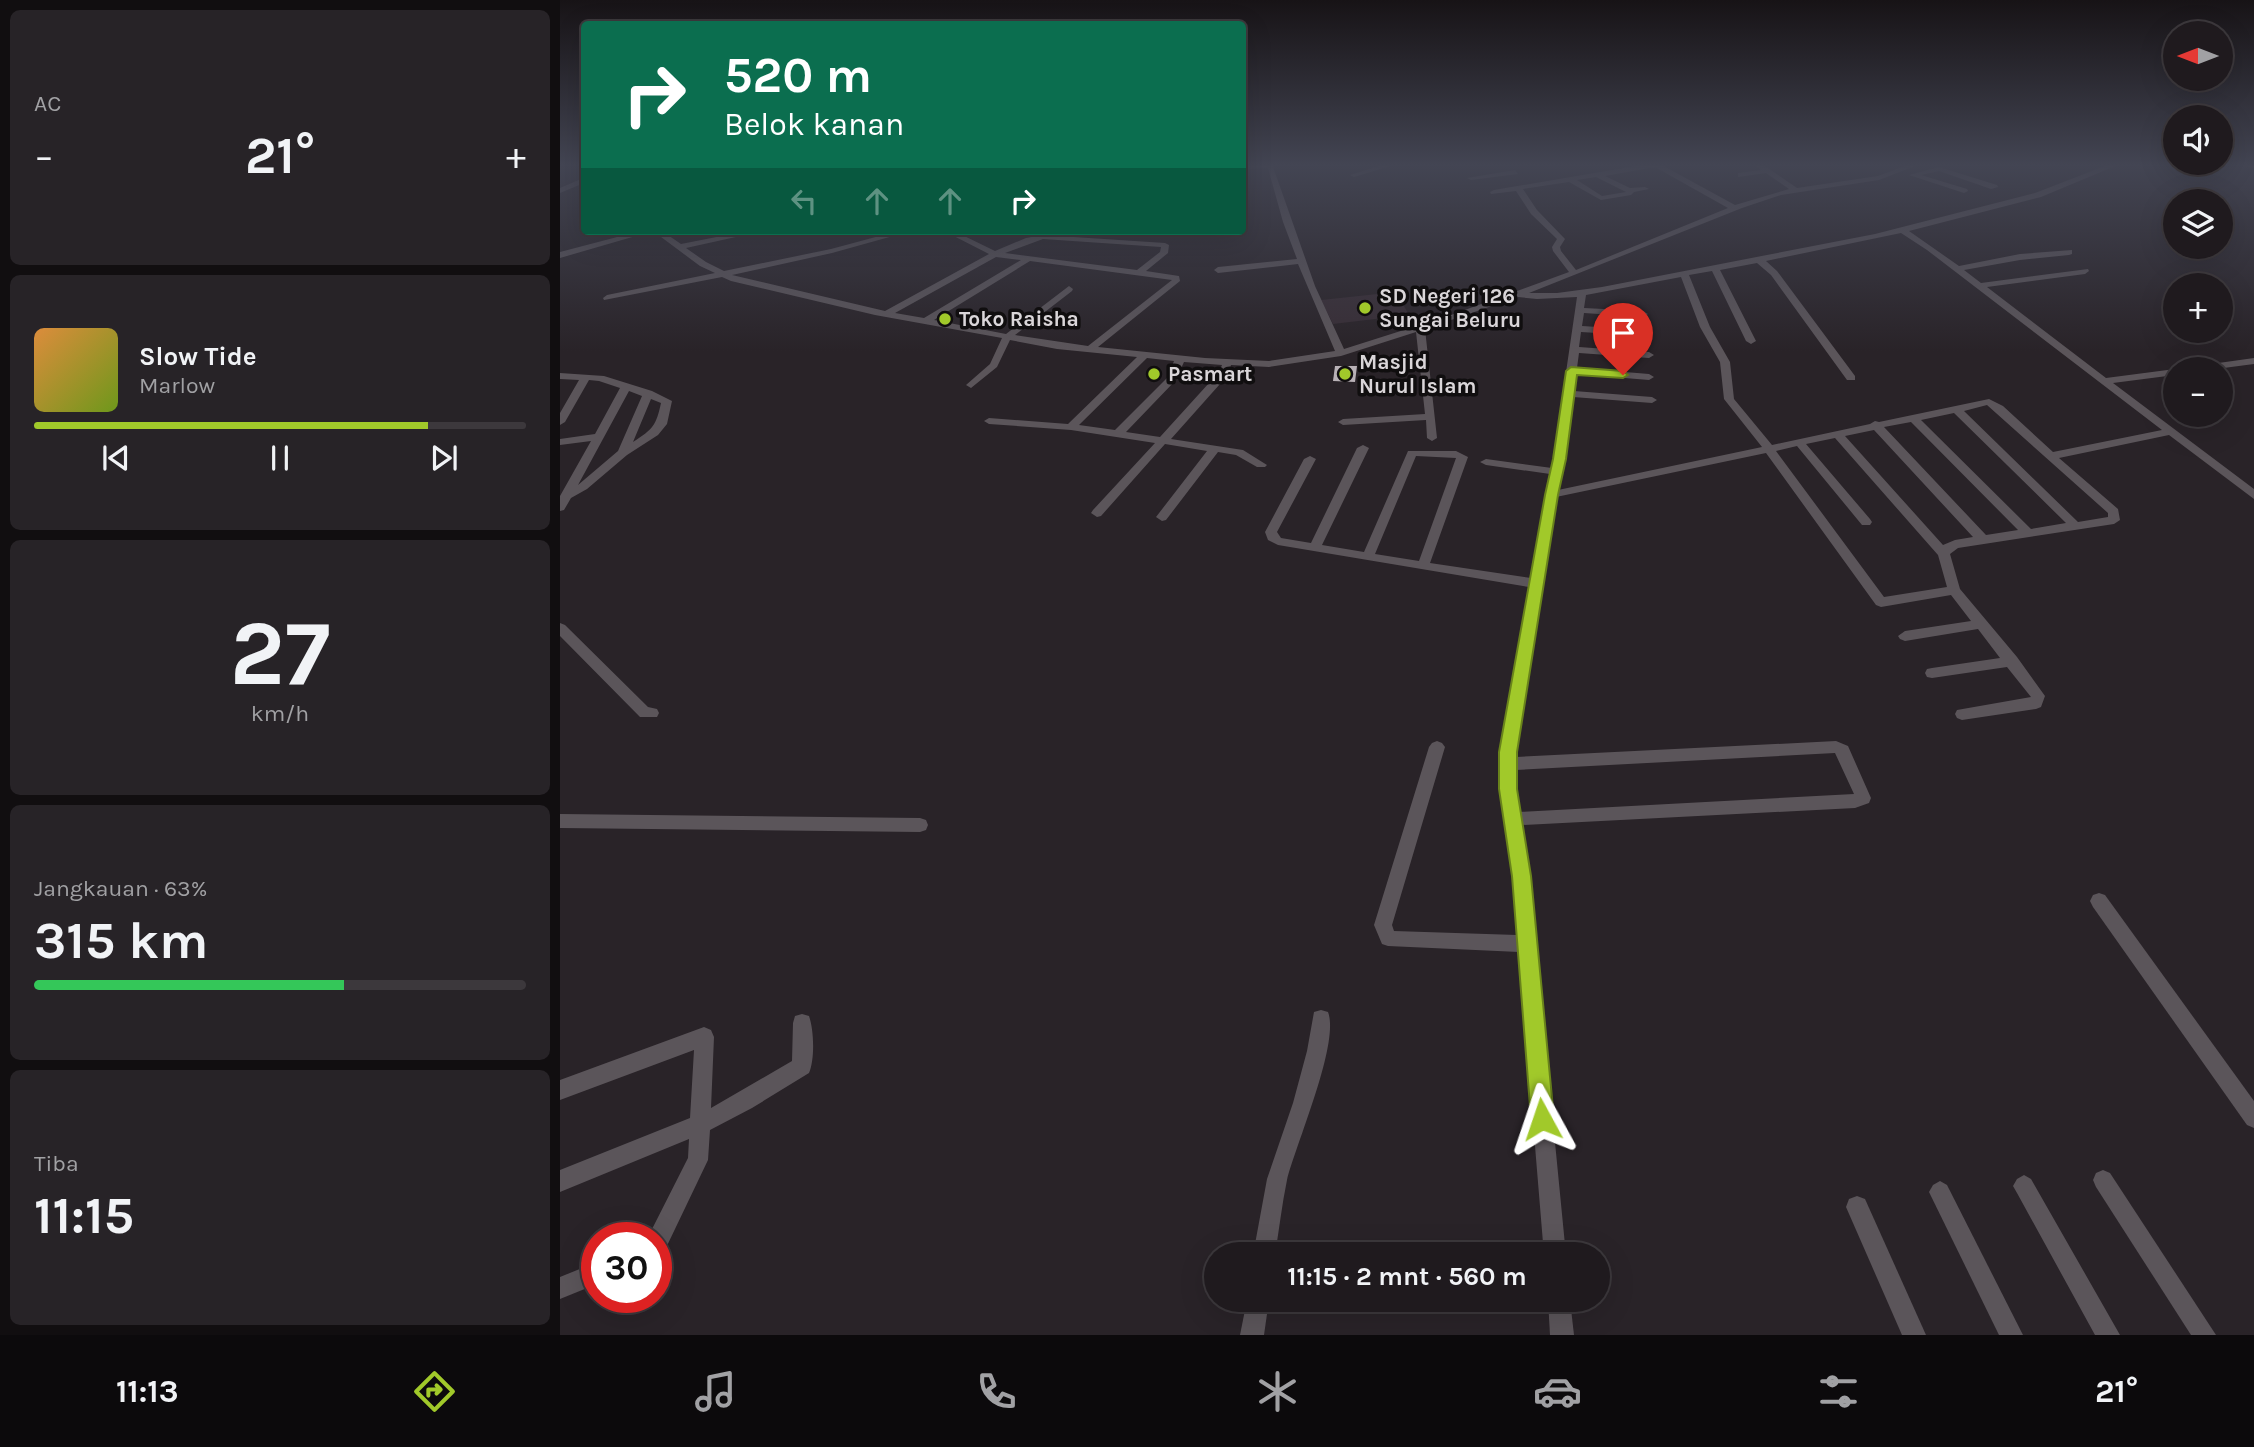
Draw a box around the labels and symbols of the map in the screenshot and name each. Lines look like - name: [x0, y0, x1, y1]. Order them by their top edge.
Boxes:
- north arrow: [2163, 21, 2233, 91]
- place label: SD Negeri 126 Sungai Beluru: [1379, 284, 1521, 332]
- marker: SD Negeri 126 Sungai Beluru: [1357, 300, 1373, 316]
- pin: [1593, 303, 1653, 375]
- place label: Toko Raisha: [959, 307, 1079, 331]
- marker: Toko Raisha: [937, 311, 953, 327]
- place label: Masjid Nurul Islam: [1359, 350, 1476, 398]
- place label: Pasmart: [1168, 362, 1252, 386]
- marker: Pasmart: [1146, 366, 1162, 382]
- marker: Masjid Nurul Islam: [1337, 366, 1353, 382]
- position arrow: [1505, 1082, 1579, 1156]
- speed limit sign: 30: [581, 1222, 672, 1313]

